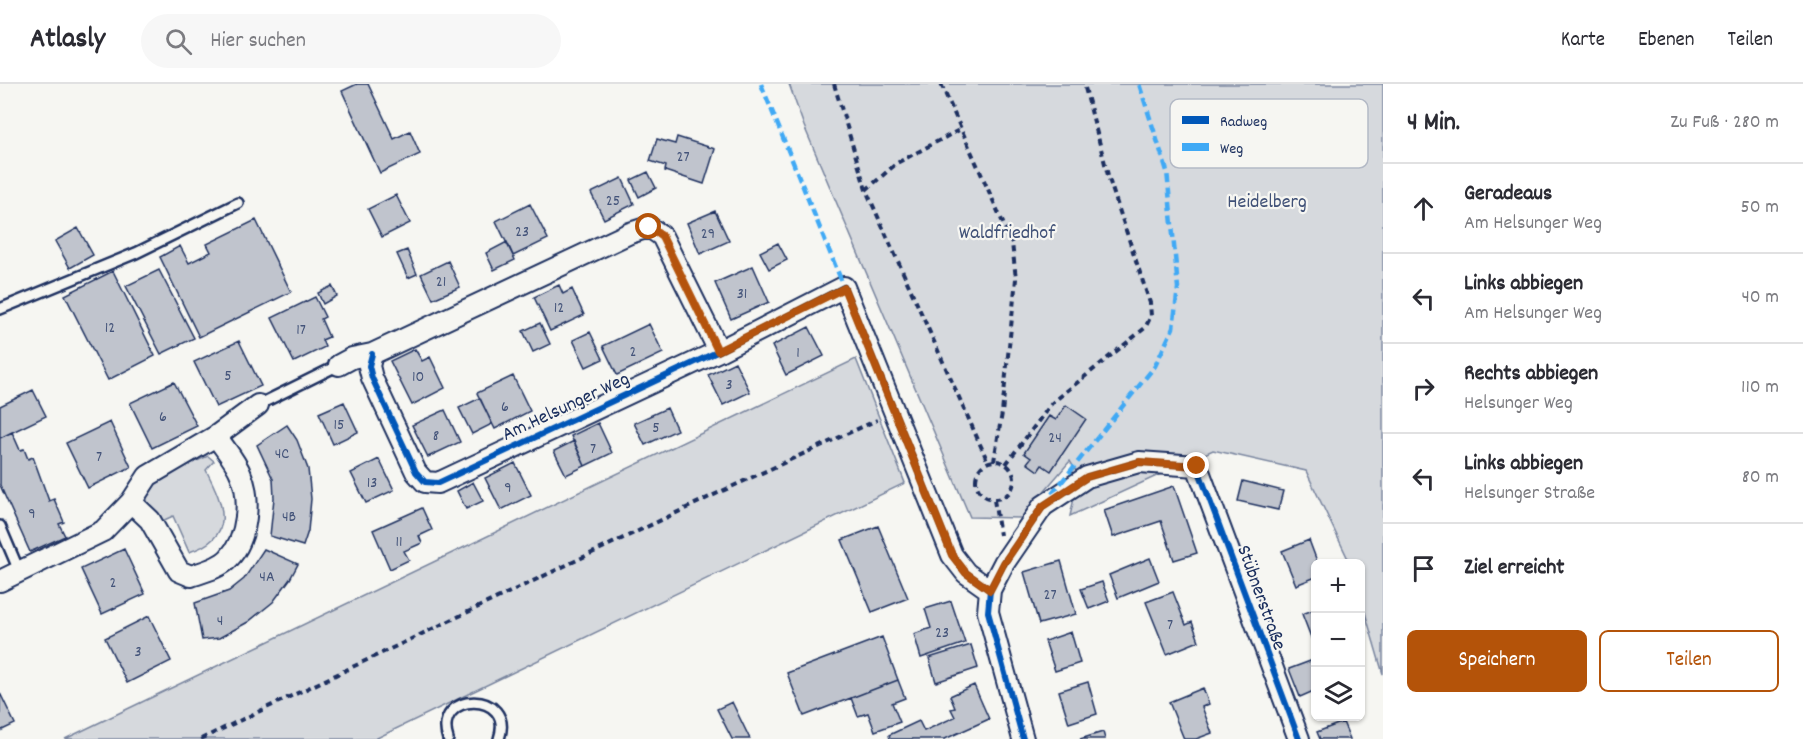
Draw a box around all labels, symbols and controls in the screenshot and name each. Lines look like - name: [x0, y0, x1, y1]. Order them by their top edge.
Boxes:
- search box: [141, 14, 561, 68]
- text: Atlasly: [30, 21, 105, 61]
- icon: search: [162, 25, 195, 58]
- text: Hier suchen: [210, 26, 306, 57]
- text: Karte: [1561, 26, 1605, 56]
- text: Ebenen: [1638, 26, 1695, 56]
- text: Teilen: [1728, 26, 1773, 56]
- legend: [1170, 99, 1368, 168]
- text: 4 Min.: [1407, 105, 1460, 142]
- text: Zu Fuß · 280 m: [1670, 109, 1779, 137]
- text: Radweg: [1220, 111, 1267, 134]
- text: Weg: [1220, 138, 1243, 161]
- house number: 27: [676, 146, 690, 169]
- text: Geradeaus: [1464, 179, 1552, 210]
- park label: Heidelberg: [1227, 189, 1307, 217]
- house number: 25: [606, 190, 620, 213]
- icon: ahead: [1407, 192, 1440, 225]
- text: 50 m: [1741, 194, 1779, 222]
- text: Am Helsunger Weg: [1464, 210, 1602, 238]
- route start: [635, 213, 661, 239]
- park label: Waldfriedhof: [959, 220, 1056, 248]
- house number: 23: [515, 221, 529, 244]
- house number: 29: [701, 223, 715, 246]
- text: Links abbiegen: [1464, 269, 1583, 300]
- house number: 21: [436, 271, 446, 294]
- icon: left: [1407, 282, 1440, 315]
- house number: 31: [737, 283, 747, 306]
- text: 40 m: [1741, 284, 1779, 312]
- house number: 12: [554, 297, 564, 320]
- text: Am Helsunger Weg: [1464, 300, 1602, 328]
- house number: 12: [105, 317, 115, 340]
- house number: 17: [296, 319, 306, 342]
- house number: 2: [630, 341, 637, 364]
- house number: 1: [796, 342, 800, 365]
- text: Rechts abbiegen: [1464, 359, 1598, 390]
- house number: 5: [224, 365, 232, 388]
- house number: 10: [412, 366, 424, 389]
- street label: Am Helsunger Weg: [498, 366, 635, 450]
- icon: right: [1407, 372, 1440, 405]
- house number: 3: [725, 374, 733, 397]
- text: 110 m: [1741, 374, 1779, 402]
- text: Helsunger Weg: [1464, 390, 1573, 418]
- house number: 6: [501, 396, 509, 419]
- house number: 6: [159, 406, 167, 429]
- house number: 15: [334, 414, 344, 437]
- house number: 5: [652, 417, 660, 440]
- house number: 8: [433, 425, 439, 448]
- house number: 24: [1048, 427, 1062, 450]
- house number: 7: [590, 438, 596, 461]
- house number: 4C: [275, 443, 289, 466]
- house number: 7: [96, 446, 102, 469]
- text: Links abbiegen: [1464, 449, 1583, 480]
- route end: [1183, 452, 1209, 478]
- icon: left: [1407, 462, 1440, 495]
- text: 80 m: [1742, 464, 1779, 492]
- house number: 13: [367, 472, 377, 495]
- house number: 9: [504, 477, 512, 500]
- text: Helsunger Straße: [1464, 480, 1595, 508]
- house number: 9: [28, 503, 36, 526]
- house number: 4B: [282, 506, 296, 529]
- house number: 11: [395, 531, 403, 554]
- street label: Stübnerstraße: [1228, 542, 1292, 655]
- icon: arrive: [1407, 552, 1440, 585]
- text: Ziel erreicht: [1464, 553, 1564, 584]
- map controls: [1311, 559, 1365, 721]
- button: +: [1311, 559, 1365, 613]
- house number: 4A: [259, 566, 275, 589]
- house number: 2: [110, 572, 117, 595]
- house number: 27: [1043, 584, 1057, 607]
- house number: 4: [217, 610, 223, 633]
- button: −: [1311, 613, 1365, 667]
- house number: 7: [1167, 614, 1173, 637]
- house number: 23: [935, 622, 949, 645]
- button: Speichern: [1407, 630, 1587, 692]
- button: Teilen: [1599, 630, 1779, 692]
- house number: 3: [134, 641, 142, 664]
- button: layers: [1311, 667, 1365, 721]

